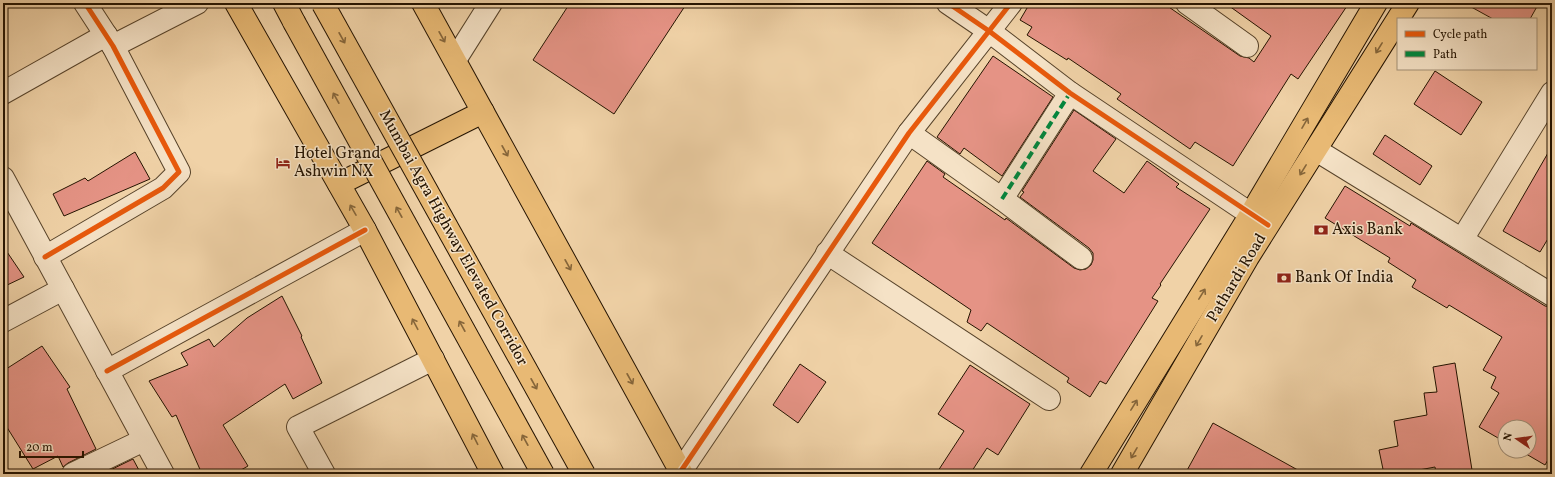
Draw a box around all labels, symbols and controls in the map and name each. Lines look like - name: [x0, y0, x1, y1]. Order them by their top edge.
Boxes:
- legend: [1397, 18, 1537, 70]
- text: Cycle path: [1433, 27, 1488, 43]
- one-way arrow: [439, 31, 447, 43]
- one-way arrow: [339, 32, 346, 44]
- one-way arrow: [1375, 42, 1383, 54]
- text: Path: [1433, 47, 1457, 63]
- one-way arrow: [332, 92, 340, 104]
- street label: Mumbai Agra Highway Elevated Corridor: [373, 106, 533, 370]
- one-way arrow: [1301, 117, 1309, 129]
- place label: Hotel Grand Ashwin NX: [294, 143, 381, 183]
- one-way arrow: [502, 145, 509, 157]
- hotel icon: Hotel Grand Ashwin NX: [275, 155, 291, 171]
- one-way arrow: [1299, 164, 1307, 175]
- one-way arrow: [348, 204, 356, 216]
- one-way arrow: [395, 206, 403, 218]
- place label: Axis Bank: [1332, 219, 1403, 241]
- bank icon: Axis Bank: [1313, 222, 1329, 238]
- street label: Pathardi Road: [1202, 229, 1272, 327]
- one-way arrow: [564, 259, 572, 271]
- place label: Bank Of India: [1295, 267, 1393, 289]
- bank icon: Bank Of India: [1276, 270, 1292, 286]
- one-way arrow: [1198, 289, 1206, 300]
- one-way arrow: [410, 318, 418, 330]
- one-way arrow: [457, 320, 465, 332]
- one-way arrow: [1195, 335, 1203, 347]
- one-way arrow: [627, 373, 634, 385]
- one-way arrow: [531, 378, 538, 390]
- one-way arrow: [1130, 399, 1138, 411]
- north arrow: [1497, 419, 1537, 459]
- text: N: [1501, 432, 1517, 443]
- scale bar: [20, 433, 83, 459]
- one-way arrow: [471, 433, 478, 445]
- one-way arrow: [520, 434, 528, 446]
- text: 20 m: [26, 440, 53, 456]
- one-way arrow: [1130, 447, 1138, 459]

